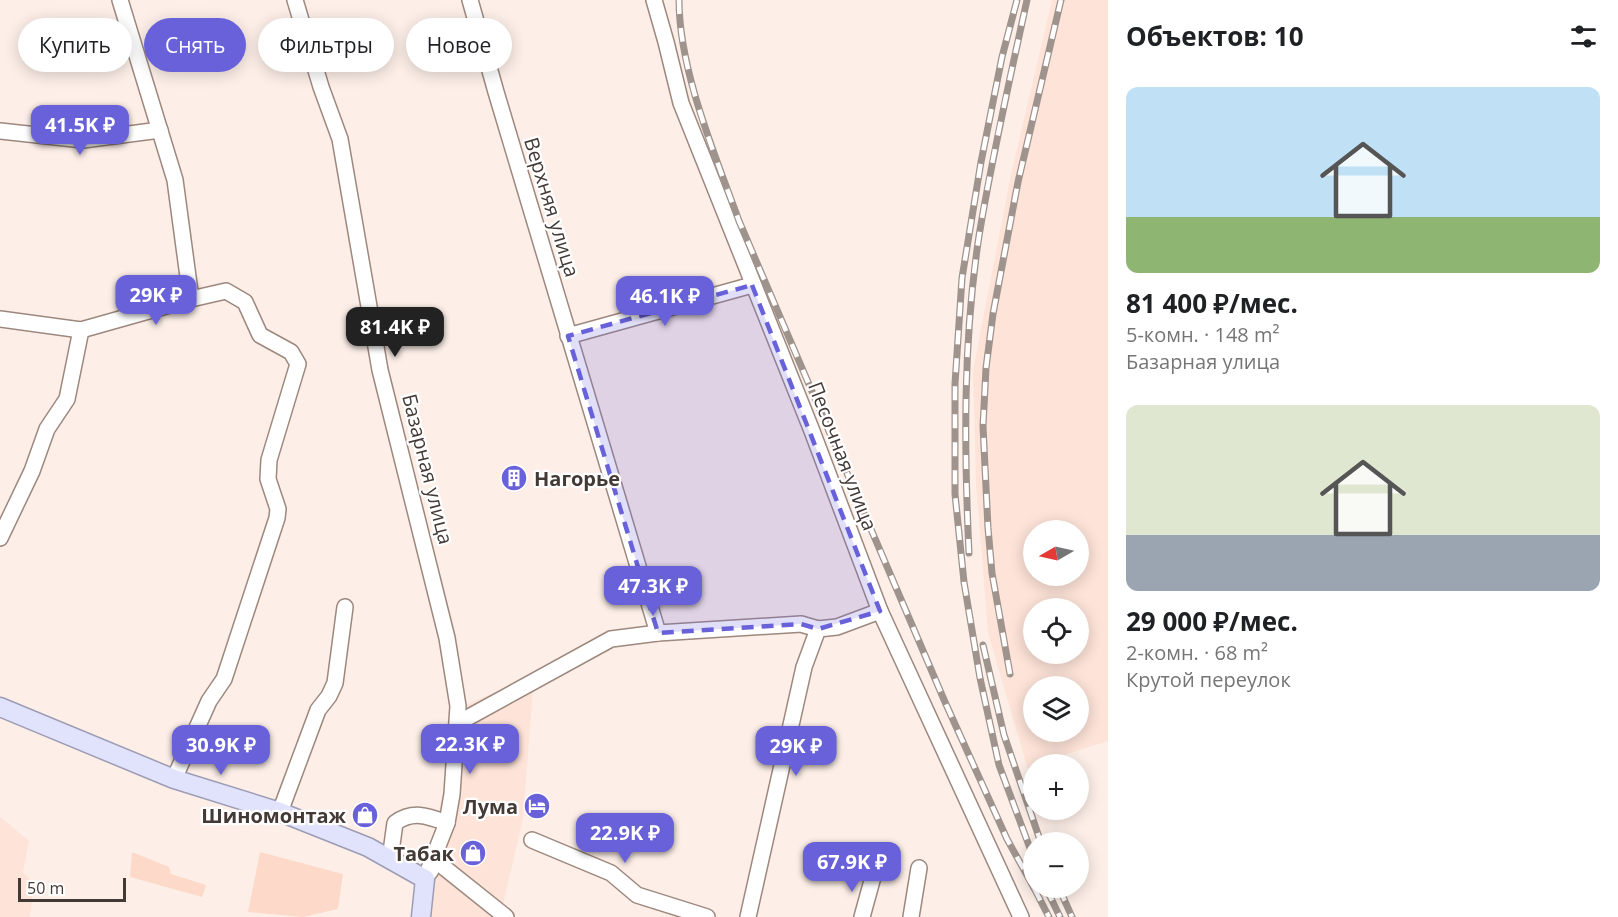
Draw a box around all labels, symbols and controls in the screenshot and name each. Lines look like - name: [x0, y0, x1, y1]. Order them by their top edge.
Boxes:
- chip: Купить: [18, 18, 132, 72]
- chip: Снять: [144, 18, 246, 72]
- chip: Фильтры: [258, 18, 394, 72]
- chip: Новое: [406, 18, 512, 72]
- text: Объектов: 10: [1126, 18, 1304, 54]
- icon: filters: [1567, 20, 1600, 53]
- pin: 41.5K ₽: [25, 105, 135, 156]
- text: 41.5K ₽: [45, 111, 115, 138]
- icon: home: [1309, 126, 1417, 234]
- street label: Верхняя улица: [518, 134, 586, 280]
- pin: 29K ₽: [114, 275, 198, 326]
- pin: 46.1K ₽: [610, 276, 720, 327]
- text: 29K ₽: [130, 281, 183, 308]
- text: 46.1K ₽: [630, 282, 700, 309]
- text: 81 400 ₽/мес.: [1126, 285, 1298, 321]
- pin: 81.4K ₽: [340, 307, 450, 358]
- text: 81.4K ₽: [360, 313, 430, 340]
- text: 5-комн. · 148 m²: [1126, 321, 1279, 348]
- text: Базарная улица: [1126, 348, 1280, 375]
- street label: Песочная улица: [802, 378, 884, 534]
- street label: Базарная улица: [396, 391, 460, 547]
- icon: home: [1309, 444, 1417, 552]
- building icon: Нагорье: [499, 463, 529, 493]
- place label: Нагорье: [534, 465, 620, 492]
- north arrow: [1023, 520, 1089, 586]
- map controls: [1023, 520, 1089, 898]
- pin: 47.3K ₽: [598, 566, 708, 617]
- text: 47.3K ₽: [618, 572, 688, 599]
- button: locate: [1023, 598, 1089, 664]
- text: 29 000 ₽/мес.: [1126, 603, 1298, 639]
- text: 2-комн. · 68 m²: [1126, 639, 1268, 666]
- text: Крутой переулок: [1126, 666, 1291, 693]
- button: layers: [1023, 676, 1089, 742]
- pin: 22.3K ₽: [415, 724, 525, 775]
- pin: 30.9K ₽: [166, 725, 276, 776]
- pin: 29K ₽: [754, 726, 838, 777]
- text: 22.3K ₽: [435, 730, 505, 757]
- text: 30.9K ₽: [186, 731, 256, 758]
- text: 29K ₽: [770, 732, 823, 759]
- button: +: [1023, 754, 1089, 820]
- hotel icon: Лума: [522, 791, 552, 821]
- place label: Лума: [463, 793, 518, 820]
- shop icon: Шиномонтаж: [350, 800, 380, 830]
- place label: Шиномонтаж: [201, 802, 347, 829]
- pin: 22.9K ₽: [570, 813, 680, 864]
- text: 22.9K ₽: [590, 819, 660, 846]
- button: −: [1023, 832, 1089, 898]
- shop icon: Табак: [458, 838, 488, 868]
- place label: Табак: [393, 840, 455, 867]
- pin: 67.9K ₽: [797, 842, 907, 893]
- text: 67.9K ₽: [817, 848, 887, 875]
- scale bar: [18, 875, 126, 902]
- text: 50 m: [27, 877, 64, 899]

